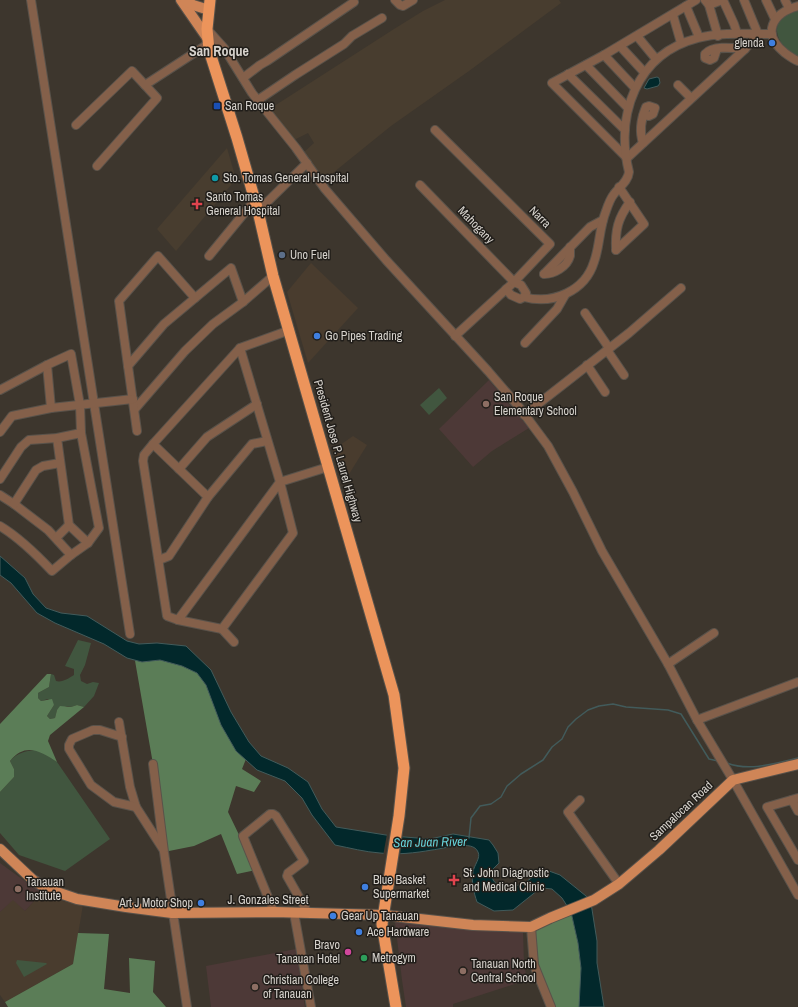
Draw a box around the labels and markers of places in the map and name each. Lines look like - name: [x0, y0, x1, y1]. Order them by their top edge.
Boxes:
- place label: glenda: [734, 35, 765, 51]
- marker: glenda: [767, 38, 777, 48]
- place label: San Roque: [225, 98, 274, 114]
- marker: San Roque: [212, 101, 222, 111]
- place label: Sto. Tomas General Hospital: [223, 170, 349, 186]
- marker: Sto. Tomas General Hospital: [210, 173, 220, 183]
- place label: Santo Tomas General Hospital: [206, 189, 280, 219]
- marker: Santo Tomas General Hospital: [191, 198, 203, 210]
- place label: Uno Fuel: [290, 247, 330, 263]
- marker: Uno Fuel: [277, 250, 287, 260]
- place label: Go Pipes Trading: [325, 328, 403, 344]
- marker: Go Pipes Trading: [312, 331, 322, 341]
- place label: San Roque Elementary School: [494, 389, 577, 419]
- marker: San Roque Elementary School: [481, 399, 491, 409]
- place label: St. John Diagnostic and Medical Clinic: [463, 865, 549, 895]
- place label: Blue Basket Supermarket: [373, 872, 430, 902]
- place label: Tanauan Institute: [26, 874, 64, 904]
- marker: St. John Diagnostic and Medical Clinic: [448, 874, 460, 886]
- marker: Blue Basket Supermarket: [360, 882, 370, 892]
- marker: Tanauan Institute: [13, 884, 23, 894]
- place label: Art J Motor Shop: [118, 895, 193, 911]
- marker: Art J Motor Shop: [196, 898, 206, 908]
- place label: Gear Up Tanauan: [341, 908, 419, 924]
- marker: Gear Up Tanauan: [328, 911, 338, 921]
- place label: Ace Hardware: [366, 924, 429, 940]
- marker: Ace Hardware: [354, 927, 364, 937]
- place label: Bravo Tanauan Hotel: [276, 937, 340, 967]
- marker: Bravo Tanauan Hotel: [343, 947, 353, 957]
- place label: Metrogym: [372, 950, 416, 966]
- marker: Metrogym: [359, 953, 369, 963]
- place label: Tanauan North Central School: [471, 956, 536, 986]
- marker: Tanauan North Central School: [458, 966, 468, 976]
- place label: Christian College of Tanauan: [263, 972, 339, 1002]
- marker: Christian College of Tanauan: [250, 982, 260, 992]

